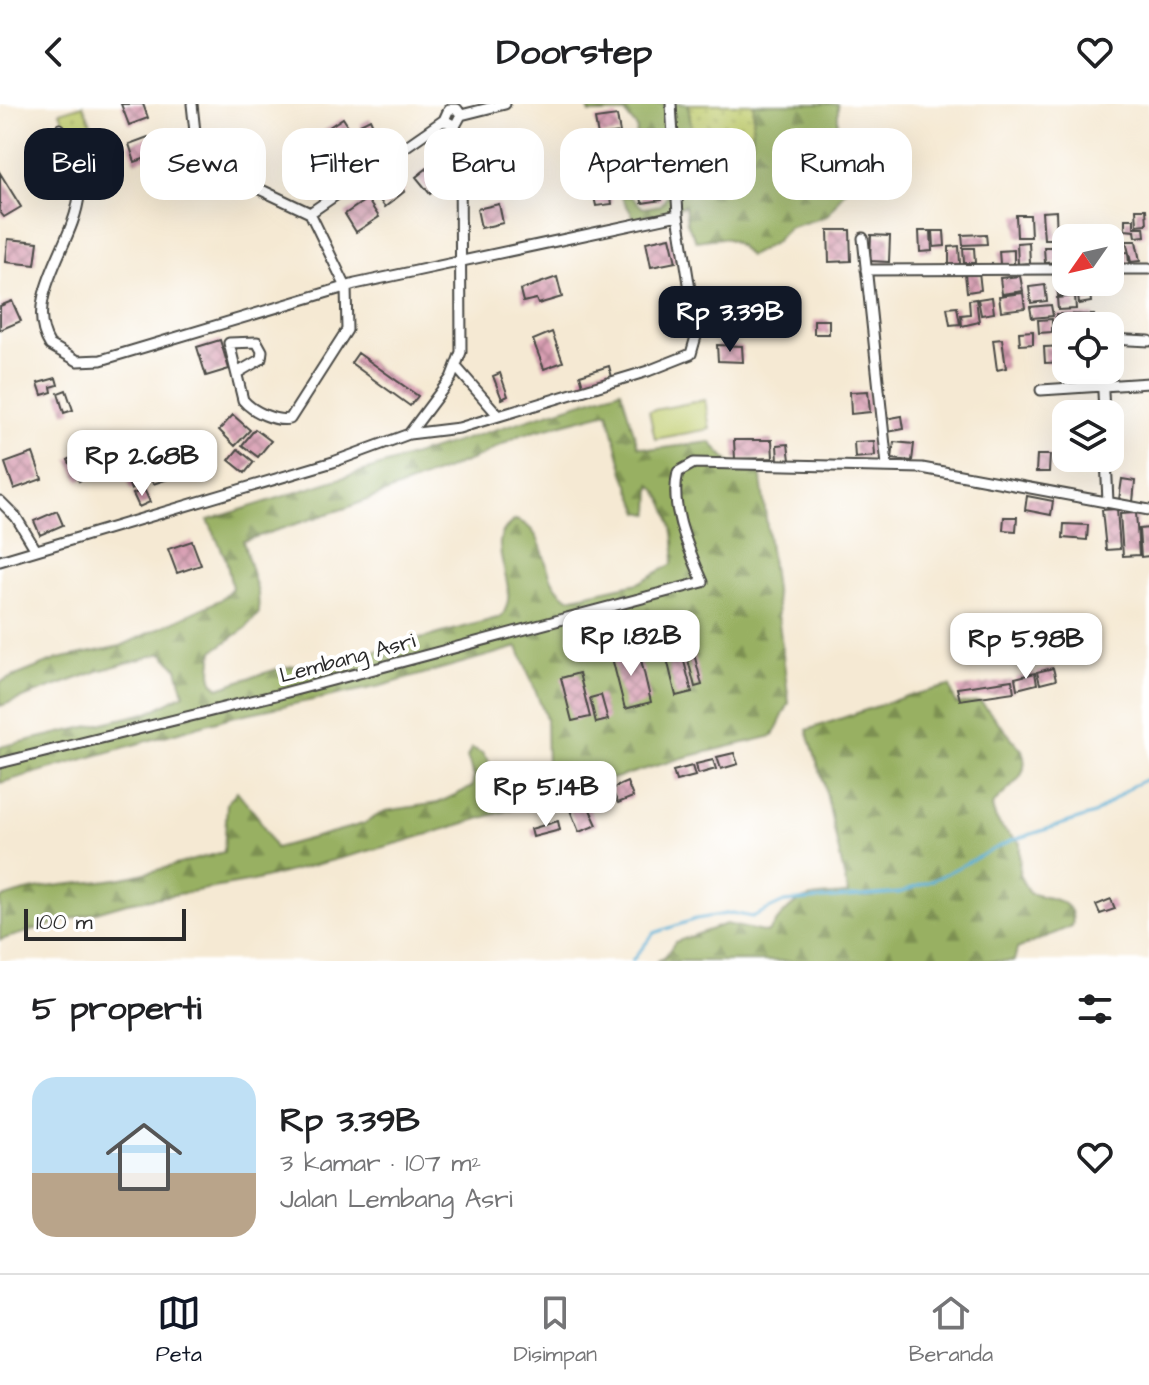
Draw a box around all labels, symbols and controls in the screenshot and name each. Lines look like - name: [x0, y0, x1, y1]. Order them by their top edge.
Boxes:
- text: Doorstep: [497, 27, 652, 78]
- icon: back: [32, 30, 76, 74]
- icon: heart: [1073, 30, 1117, 74]
- chip: Beli: [24, 128, 124, 200]
- chip: Sewa: [140, 128, 266, 200]
- chip: Filter: [282, 128, 408, 200]
- chip: Baru: [424, 128, 544, 200]
- chip: Apartemen: [560, 128, 756, 200]
- chip: Rumah: [772, 128, 912, 200]
- north arrow: [1052, 224, 1124, 296]
- map controls: [1052, 224, 1124, 472]
- pin: Rp 3.39B: [647, 286, 813, 354]
- text: Rp 3.39B: [677, 294, 783, 330]
- button: locate: [1052, 312, 1124, 384]
- button: layers: [1052, 400, 1124, 472]
- pin: Rp 2.68B: [59, 430, 225, 498]
- text: Rp 2.68B: [85, 438, 199, 474]
- pin: Rp 1.82B: [548, 610, 714, 678]
- pin: Rp 5.98B: [943, 613, 1109, 681]
- text: Rp 1.82B: [581, 618, 681, 654]
- text: Rp 5.98B: [968, 621, 1084, 657]
- street label: Lembang Asri: [276, 625, 419, 692]
- pin: Rp 5.14B: [463, 761, 629, 829]
- text: Rp 5.14B: [494, 769, 599, 805]
- scale bar: [24, 905, 186, 941]
- text: 100 m: [36, 907, 93, 938]
- text: 5 properti: [32, 985, 201, 1033]
- icon: filters: [1073, 987, 1117, 1031]
- text: Rp 3.39B: [280, 1097, 420, 1145]
- icon: home: [96, 1109, 192, 1205]
- icon: heart: [1073, 1135, 1117, 1179]
- text: 3 kamar · 107 m²: [280, 1145, 481, 1181]
- text: Jalan Lembang Asri: [280, 1181, 513, 1217]
- tab: Peta: [156, 1291, 202, 1370]
- tab: Disimpan: [514, 1291, 597, 1370]
- tab: Beranda: [909, 1291, 993, 1370]

